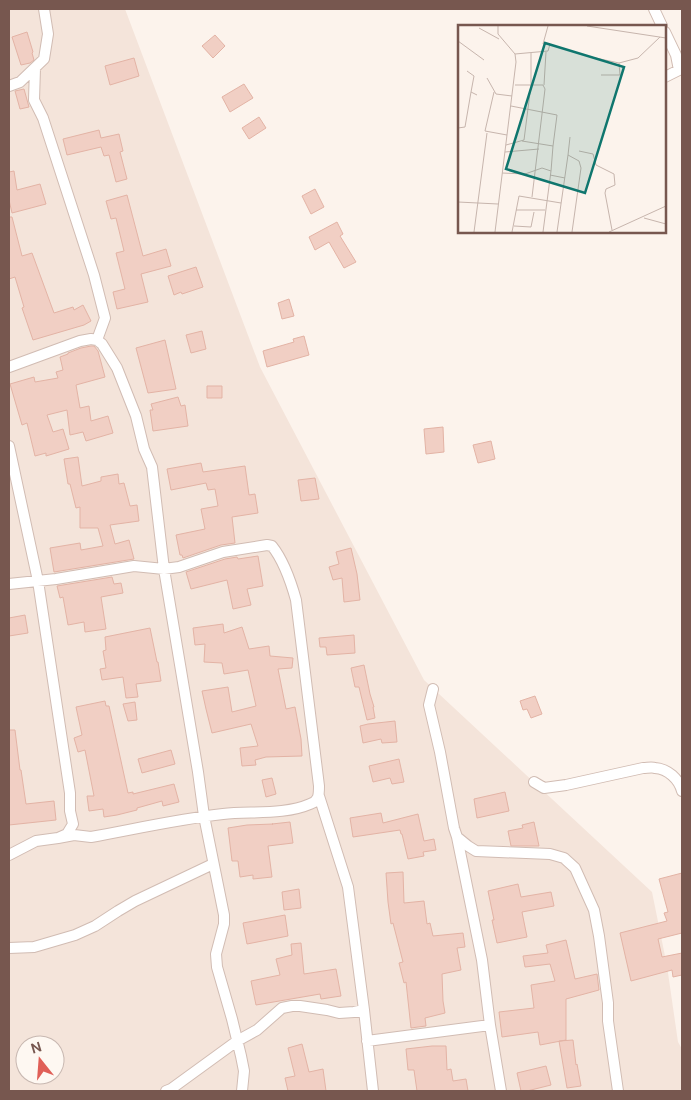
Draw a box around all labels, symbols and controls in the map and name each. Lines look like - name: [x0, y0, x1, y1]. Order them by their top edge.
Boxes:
- inset map: [458, 25, 666, 232]
- north arrow: [15, 1035, 65, 1085]
- text: N: [29, 1037, 44, 1058]

